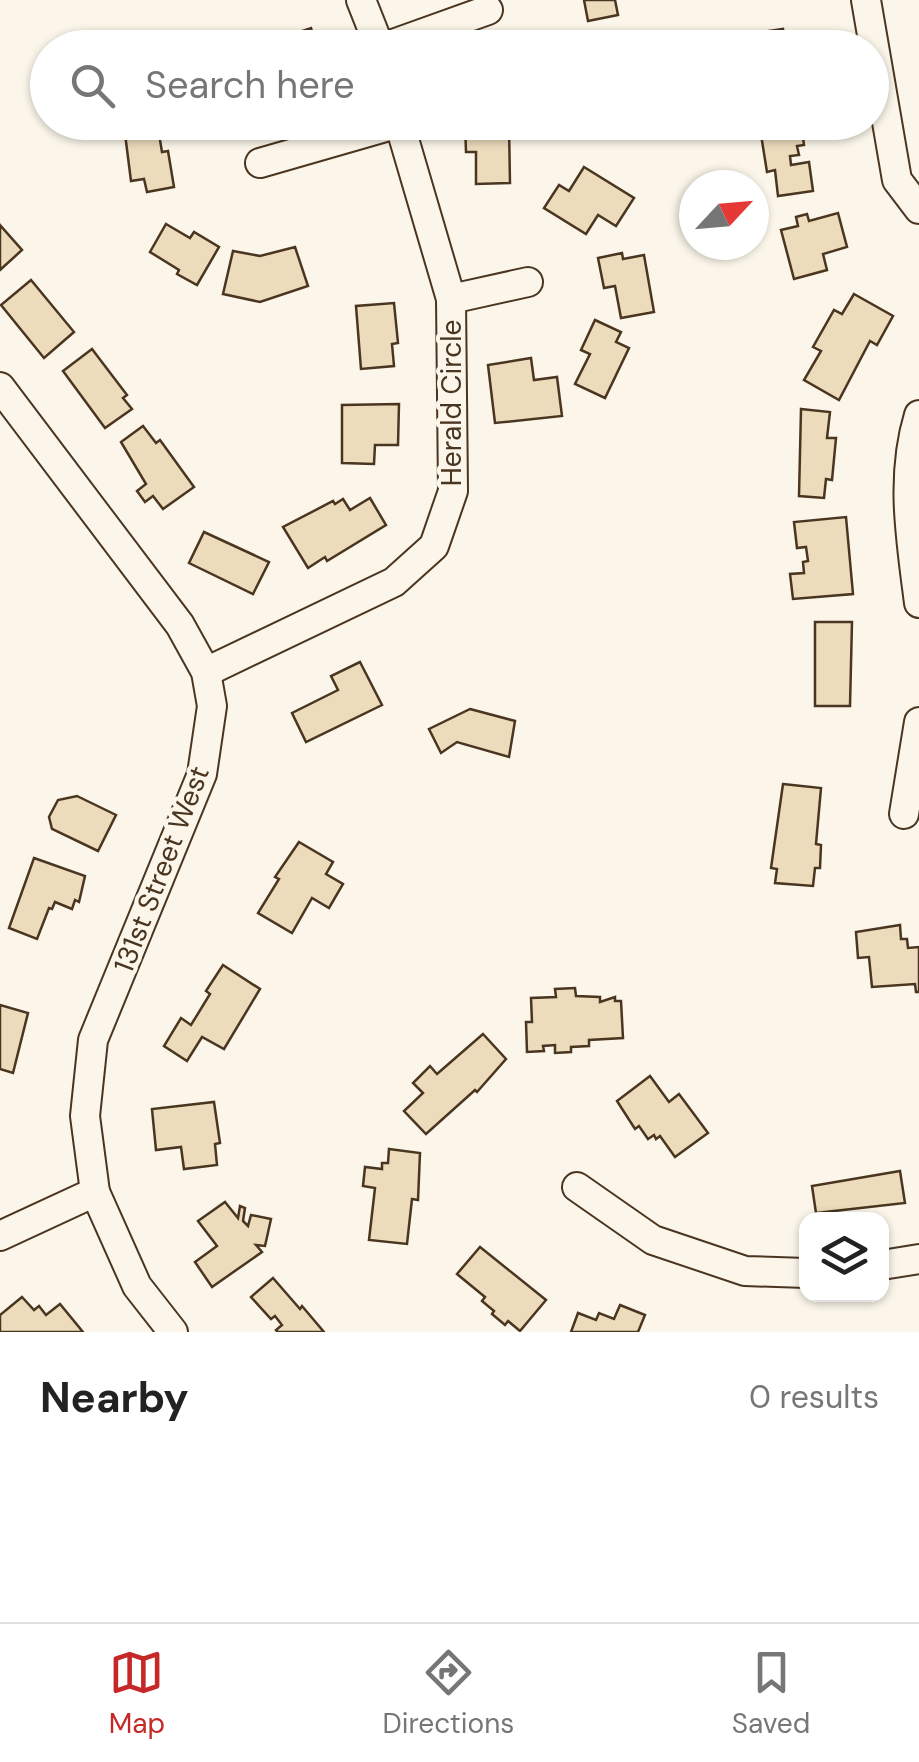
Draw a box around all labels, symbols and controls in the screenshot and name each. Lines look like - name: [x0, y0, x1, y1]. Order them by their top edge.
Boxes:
- search box: [30, 30, 889, 140]
- icon: search: [65, 58, 120, 113]
- text: Search here: [145, 60, 355, 110]
- north arrow: [679, 170, 769, 260]
- street label: Herald Circle: [433, 320, 470, 486]
- street label: 131st Street West: [105, 761, 218, 978]
- map controls: [799, 1212, 889, 1302]
- button: layers: [799, 1212, 889, 1302]
- text: Nearby: [40, 1370, 189, 1425]
- text: 0 results: [749, 1376, 879, 1418]
- tab: Map: [109, 1645, 165, 1742]
- tab: Directions: [383, 1645, 514, 1742]
- tab: Saved: [732, 1645, 810, 1742]

